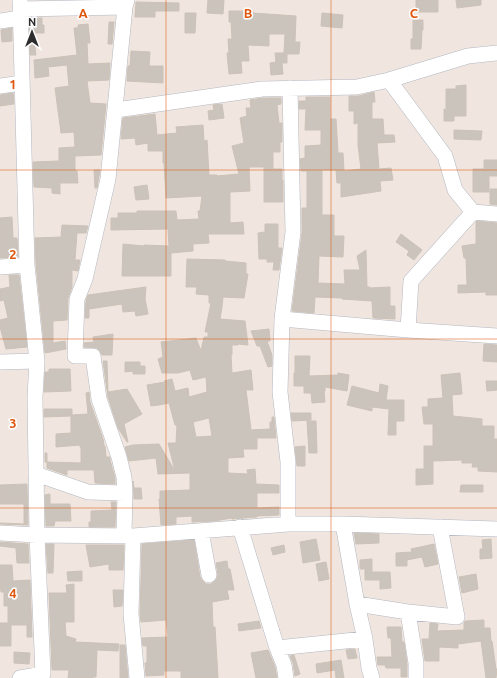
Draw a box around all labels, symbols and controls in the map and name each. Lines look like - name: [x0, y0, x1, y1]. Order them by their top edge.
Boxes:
- text: A: [78, 6, 88, 20]
- text: B: [244, 6, 253, 20]
- text: C: [410, 6, 419, 20]
- north arrow: [12, 12, 52, 52]
- text: N: [28, 16, 36, 28]
- text: 1: [9, 77, 17, 91]
- text: 2: [9, 247, 17, 261]
- text: 3: [9, 416, 17, 430]
- text: 4: [9, 586, 17, 600]

